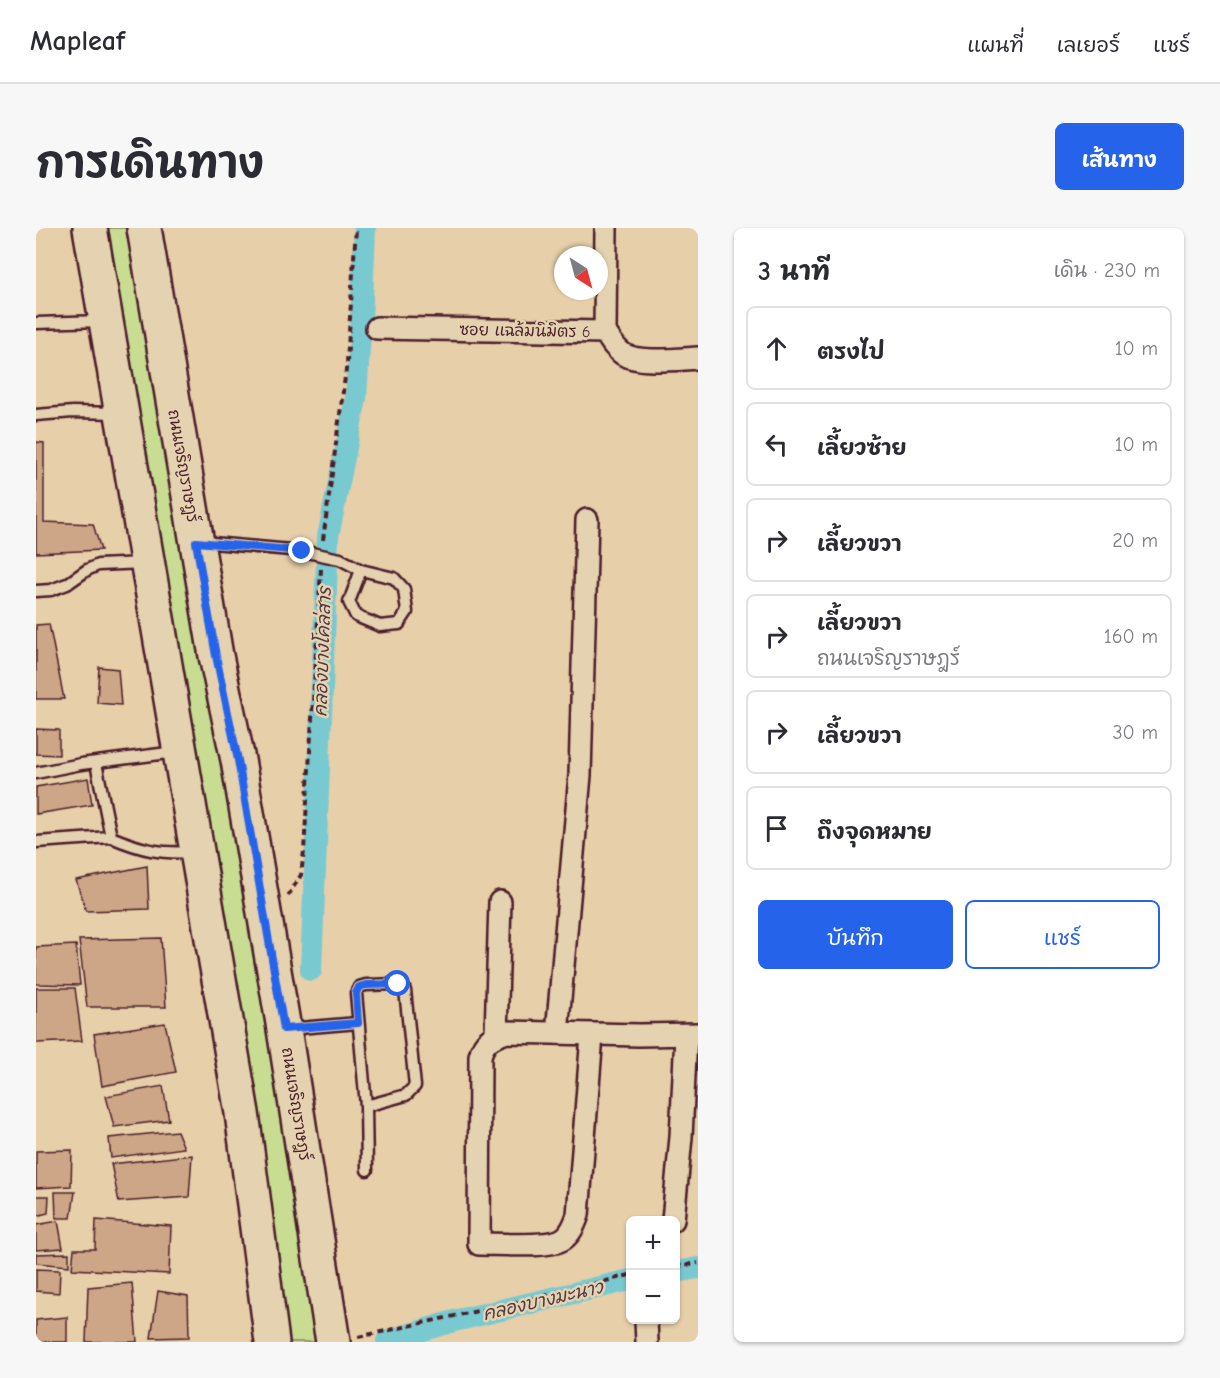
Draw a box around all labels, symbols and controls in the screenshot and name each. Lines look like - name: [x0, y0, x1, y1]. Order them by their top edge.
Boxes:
- text: Mapleaf: [30, 25, 125, 57]
- text: แผนที่: [967, 33, 1024, 57]
- text: เลเยอร์: [1057, 33, 1120, 57]
- text: แชร์: [1153, 33, 1190, 57]
- button: เส้นทาง: [1055, 123, 1184, 190]
- text: การเดินทาง: [36, 139, 264, 188]
- north arrow: [554, 246, 608, 300]
- text: 3 นาที: [758, 257, 830, 287]
- text: เดิน · 230 m: [1054, 259, 1160, 282]
- street label: ซอย แฉล้มนิมิตร 6: [459, 319, 591, 341]
- icon: ahead: [760, 332, 793, 365]
- text: 10 m: [1115, 337, 1158, 360]
- text: ตรงไป: [817, 339, 885, 365]
- street label: ถนนเจริญราษฎร์: [162, 408, 205, 525]
- icon: left: [760, 428, 793, 461]
- text: 10 m: [1115, 433, 1158, 456]
- text: เลี้ยวซ้าย: [817, 435, 907, 461]
- icon: right: [760, 524, 793, 557]
- text: 20 m: [1112, 529, 1158, 552]
- text: เลี้ยวขวา: [817, 531, 901, 557]
- route end: [288, 537, 314, 563]
- water label: คลองบางโคล่สาร: [308, 585, 336, 717]
- text: เลี้ยวขวา: [817, 610, 901, 636]
- icon: right: [760, 620, 793, 653]
- text: 160 m: [1104, 625, 1158, 648]
- text: ถนนเจริญราษฎร์: [817, 647, 960, 670]
- icon: right: [760, 716, 793, 749]
- text: 30 m: [1112, 721, 1158, 744]
- text: เลี้ยวขวา: [817, 723, 901, 749]
- icon: arrive: [760, 812, 793, 845]
- text: ถึงจุดหมาย: [817, 819, 932, 845]
- button: บันทึก: [758, 900, 953, 969]
- button: แชร์: [965, 900, 1160, 969]
- route start: [384, 970, 410, 996]
- street label: ถนนเจริญราษฎร์: [276, 1046, 317, 1163]
- map controls: [626, 1216, 680, 1324]
- button: +: [626, 1216, 680, 1270]
- button: −: [626, 1270, 680, 1324]
- water label: คลองบางมะนาว: [481, 1277, 607, 1325]

